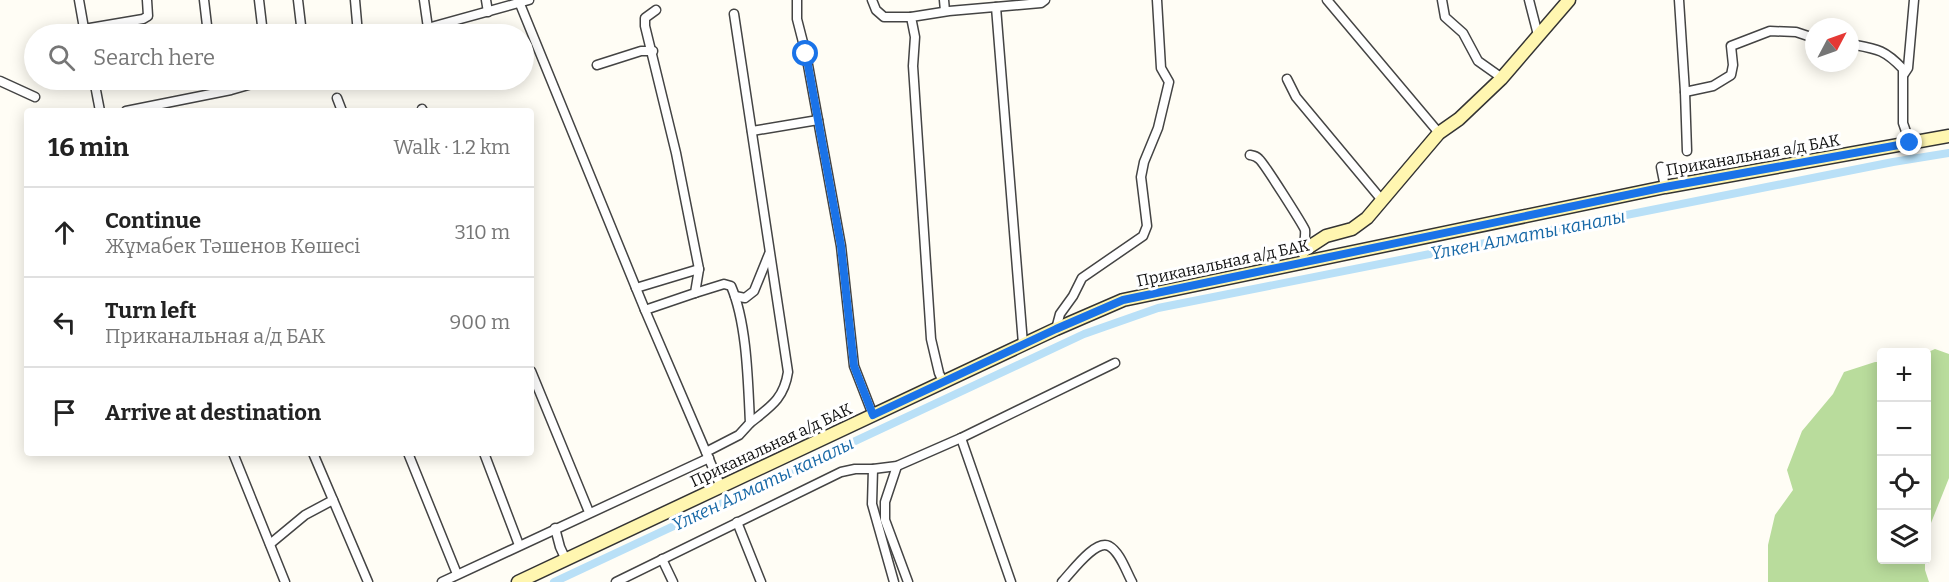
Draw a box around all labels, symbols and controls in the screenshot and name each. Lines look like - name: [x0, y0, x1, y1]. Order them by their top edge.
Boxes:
- north arrow: [1805, 18, 1859, 72]
- search box: [24, 24, 534, 90]
- route start: [792, 40, 818, 66]
- icon: search: [45, 41, 78, 74]
- text: Search here: [93, 44, 215, 71]
- route end: [1896, 129, 1922, 155]
- street label: Приканальная а/д БАК: [1665, 130, 1842, 180]
- text: 16 min: [48, 132, 129, 163]
- text: Walk · 1.2 km: [393, 135, 510, 159]
- water label: Үлкен Алматы каналы: [1429, 205, 1627, 265]
- text: Continue: [105, 207, 201, 234]
- icon: ahead: [48, 216, 81, 249]
- text: 310 m: [455, 220, 510, 244]
- text: Жұмабек Тәшенов Көшесі: [105, 234, 360, 258]
- street label: Приканальная а/д БАК: [1135, 235, 1312, 291]
- text: Turn left: [105, 297, 197, 324]
- icon: left: [48, 306, 81, 339]
- text: 900 m: [450, 310, 510, 334]
- text: Приканальная а/д БАК: [105, 324, 325, 348]
- map controls: [1877, 348, 1931, 564]
- button: +: [1877, 348, 1931, 402]
- icon: arrive: [48, 396, 81, 429]
- text: Arrive at destination: [105, 399, 321, 426]
- street label: Приканальная а/д БАК: [687, 399, 856, 491]
- button: −: [1877, 402, 1931, 456]
- water label: Үлкен Алматы каналы: [669, 432, 857, 536]
- button: locate: [1877, 456, 1931, 510]
- button: layers: [1877, 510, 1931, 564]

